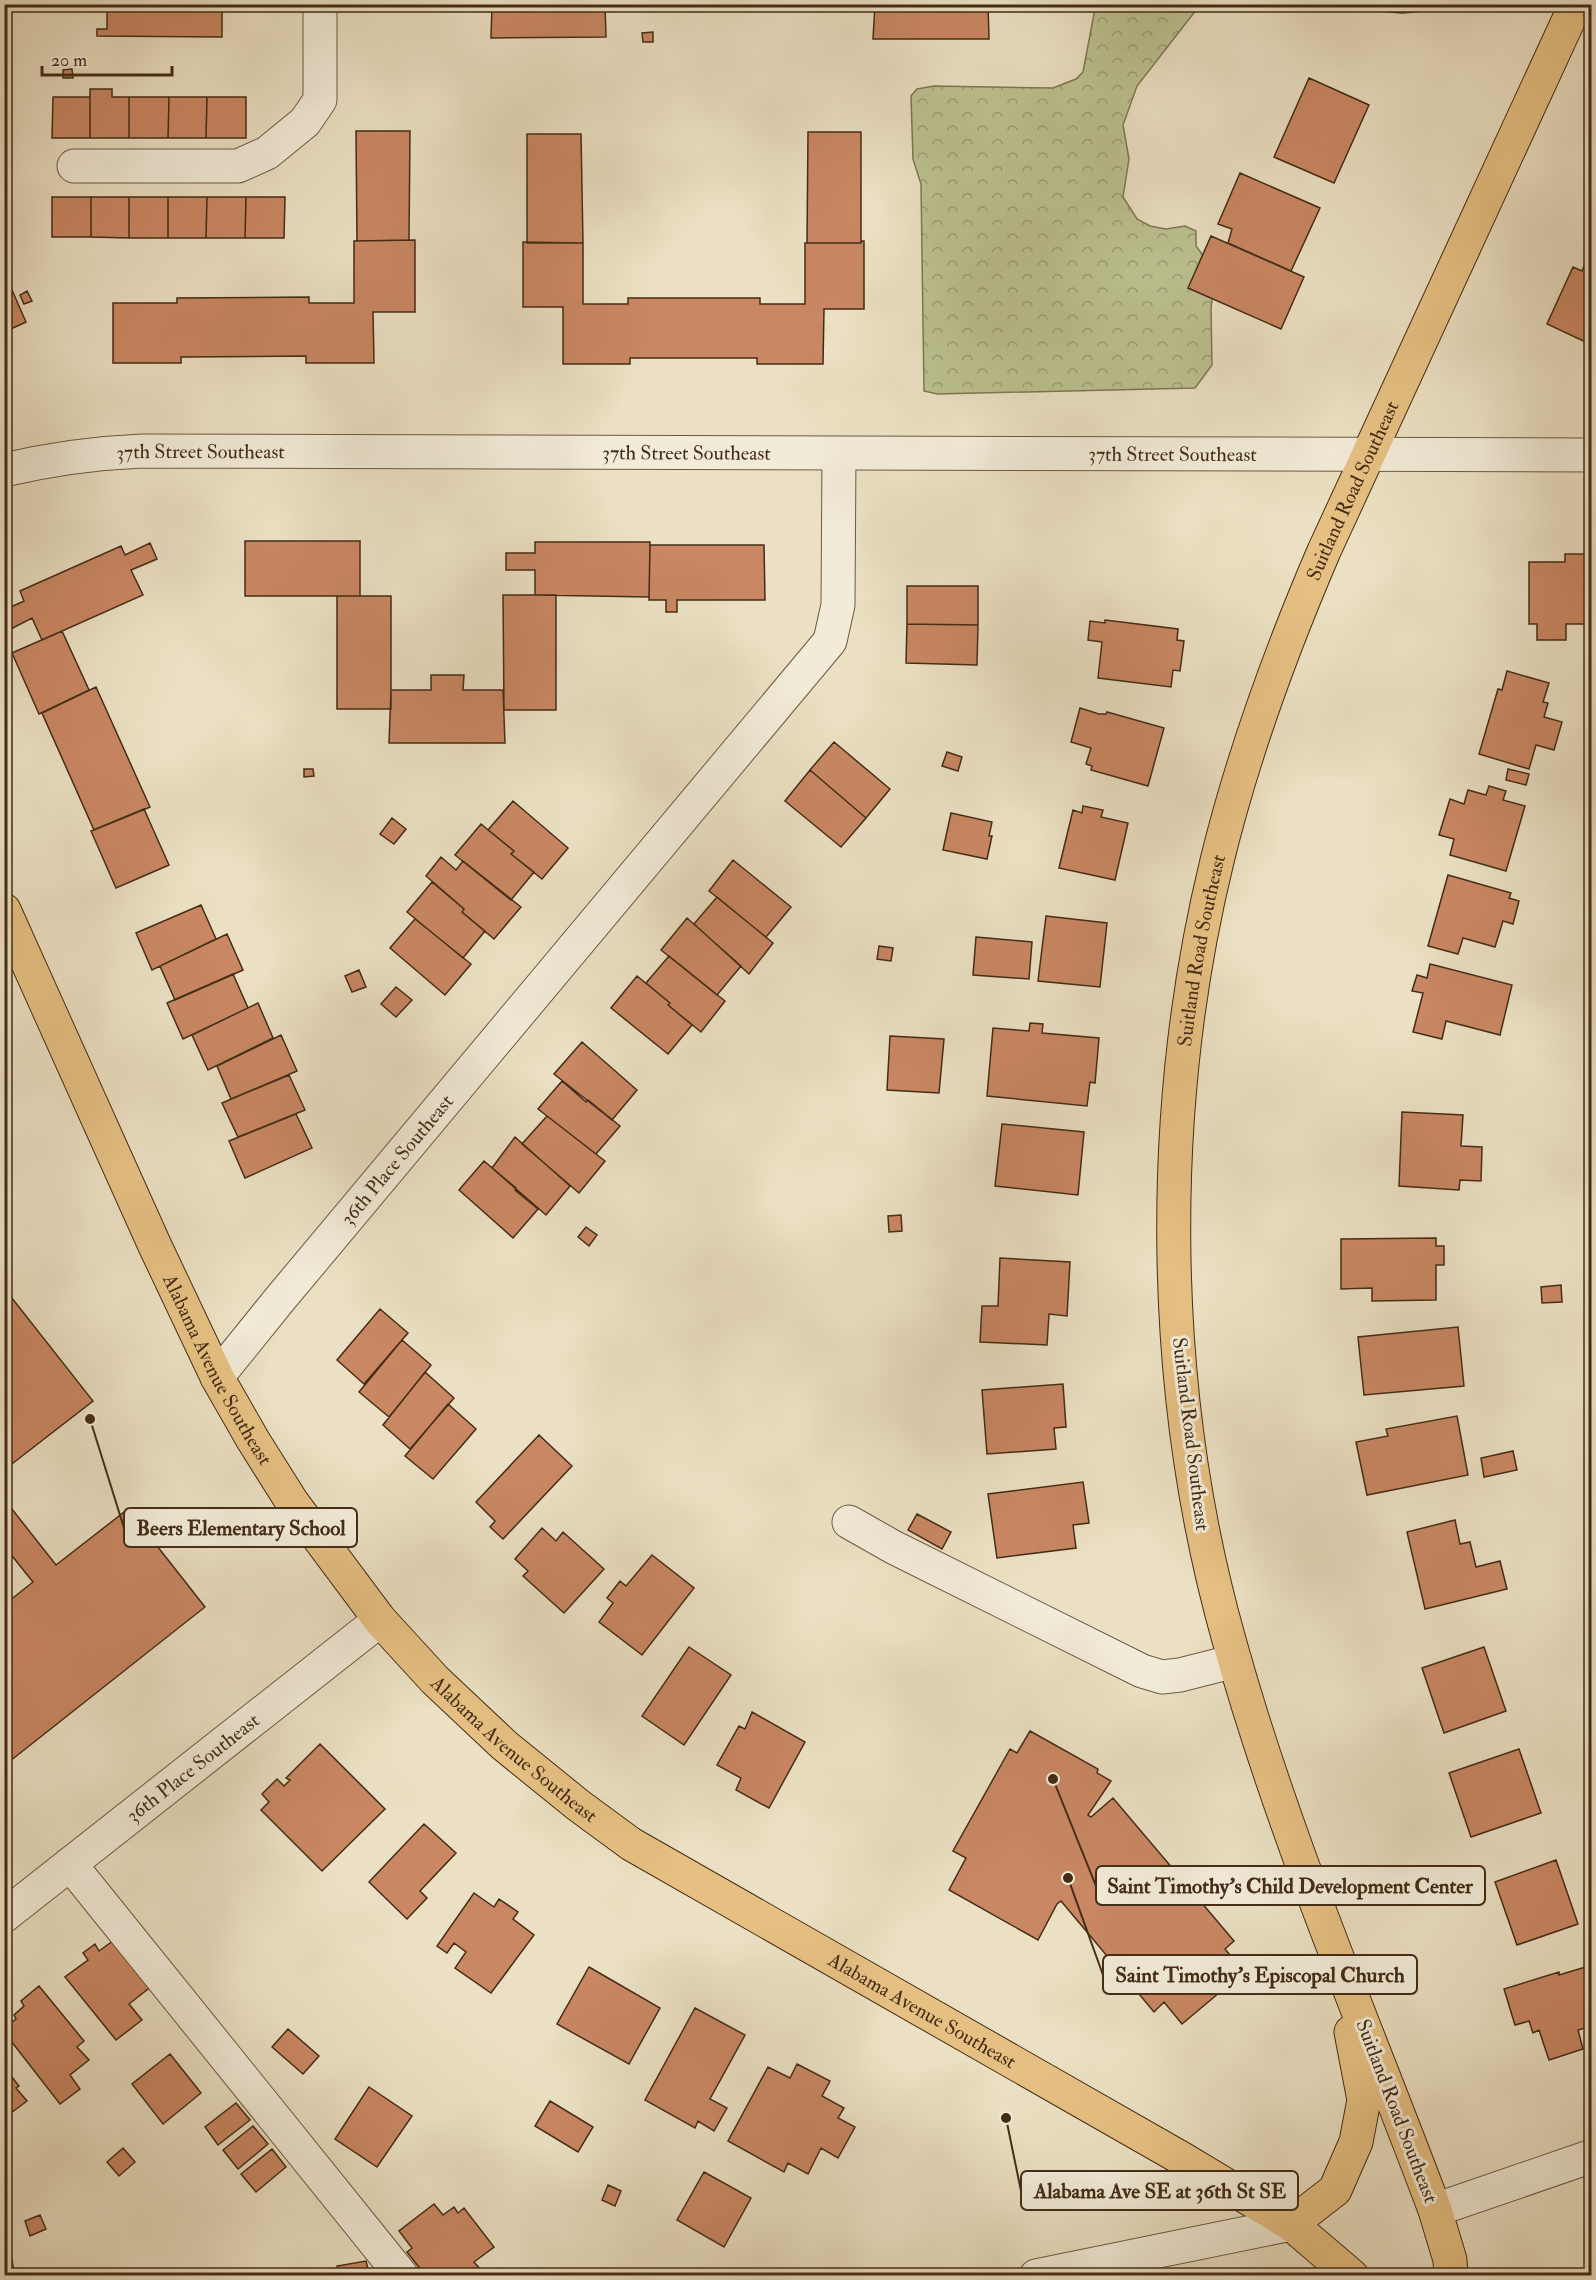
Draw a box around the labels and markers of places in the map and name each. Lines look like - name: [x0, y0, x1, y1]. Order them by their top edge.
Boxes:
- callout: Beers Elementary School: [124, 1508, 357, 1547]
- callout: Saint Timothy's Child Development Center: [1096, 1866, 1485, 1905]
- callout: Saint Timothy's Episcopal Church: [1103, 1955, 1417, 1994]
- callout: Alabama Ave SE at 36th St SE: [1021, 2171, 1298, 2210]

